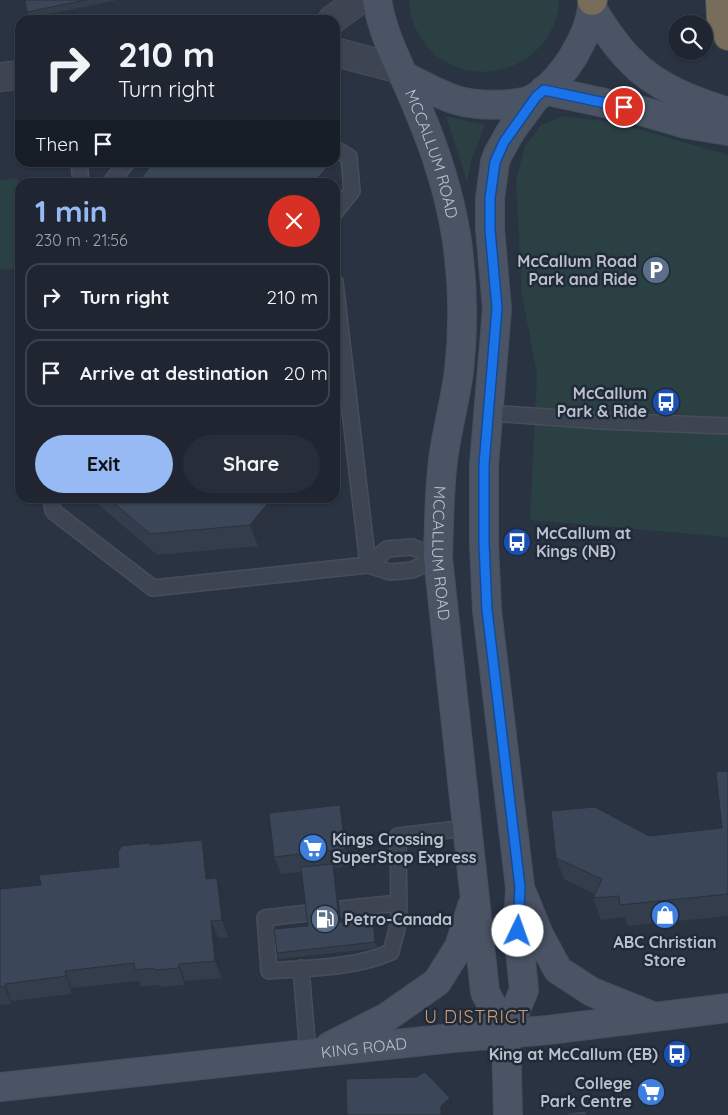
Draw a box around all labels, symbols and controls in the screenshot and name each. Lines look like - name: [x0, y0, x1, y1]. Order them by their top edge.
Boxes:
- map controls: [668, 15, 713, 60]
- button: search: [668, 15, 713, 60]
- text: 210 m: [118, 32, 215, 76]
- icon: right: [35, 35, 100, 100]
- text: Turn right: [118, 75, 215, 103]
- street label: MCCALLUM ROAD: [401, 86, 463, 220]
- pin: [603, 86, 645, 128]
- icon: arrive: [610, 93, 638, 121]
- icon: arrive: [89, 130, 117, 158]
- text: Then: [35, 132, 79, 156]
- text: 1 min: [35, 192, 108, 230]
- button: close: [268, 195, 320, 247]
- text: 230 m · 21:56: [35, 230, 128, 250]
- place label: McCallum Road Park and Ride: [517, 251, 637, 289]
- parking icon: McCallum Road Park and Ride: [641, 255, 671, 285]
- icon: right: [37, 283, 65, 311]
- text: Turn right: [80, 285, 169, 309]
- text: 210 m: [267, 285, 318, 309]
- icon: arrive: [37, 359, 65, 387]
- text: Arrive at destination: [80, 361, 269, 385]
- text: 20 m: [284, 361, 328, 385]
- place label: McCallum Park & Ride: [557, 383, 647, 421]
- bus stop icon: McCallum Park & Ride: [651, 387, 681, 417]
- button: Exit: [35, 435, 173, 493]
- button: Share: [183, 435, 320, 493]
- street label: MCCALLUM ROAD: [428, 485, 455, 621]
- place label: McCallum at Kings (NB): [536, 523, 631, 561]
- bus stop icon: McCallum at Kings (NB): [502, 527, 532, 557]
- place label: Kings Crossing SuperStop Express: [332, 829, 477, 867]
- supermarket icon: Kings Crossing SuperStop Express: [298, 833, 328, 863]
- shop icon: ABC Christian Store: [650, 900, 680, 930]
- fuel station icon: Petro-Canada: [310, 904, 340, 934]
- position arrow: [491, 904, 543, 956]
- place label: Petro-Canada: [344, 909, 452, 929]
- place label: ABC Christian Store: [614, 932, 716, 970]
- district label: U DISTRICT: [424, 1005, 530, 1028]
- street label: KING ROAD: [320, 1033, 408, 1062]
- bus stop icon: King at McCallum (EB): [662, 1039, 692, 1069]
- place label: King at McCallum (EB): [489, 1044, 658, 1064]
- place label: College Park Centre: [540, 1073, 632, 1111]
- supermarket icon: College Park Centre: [636, 1077, 666, 1107]

